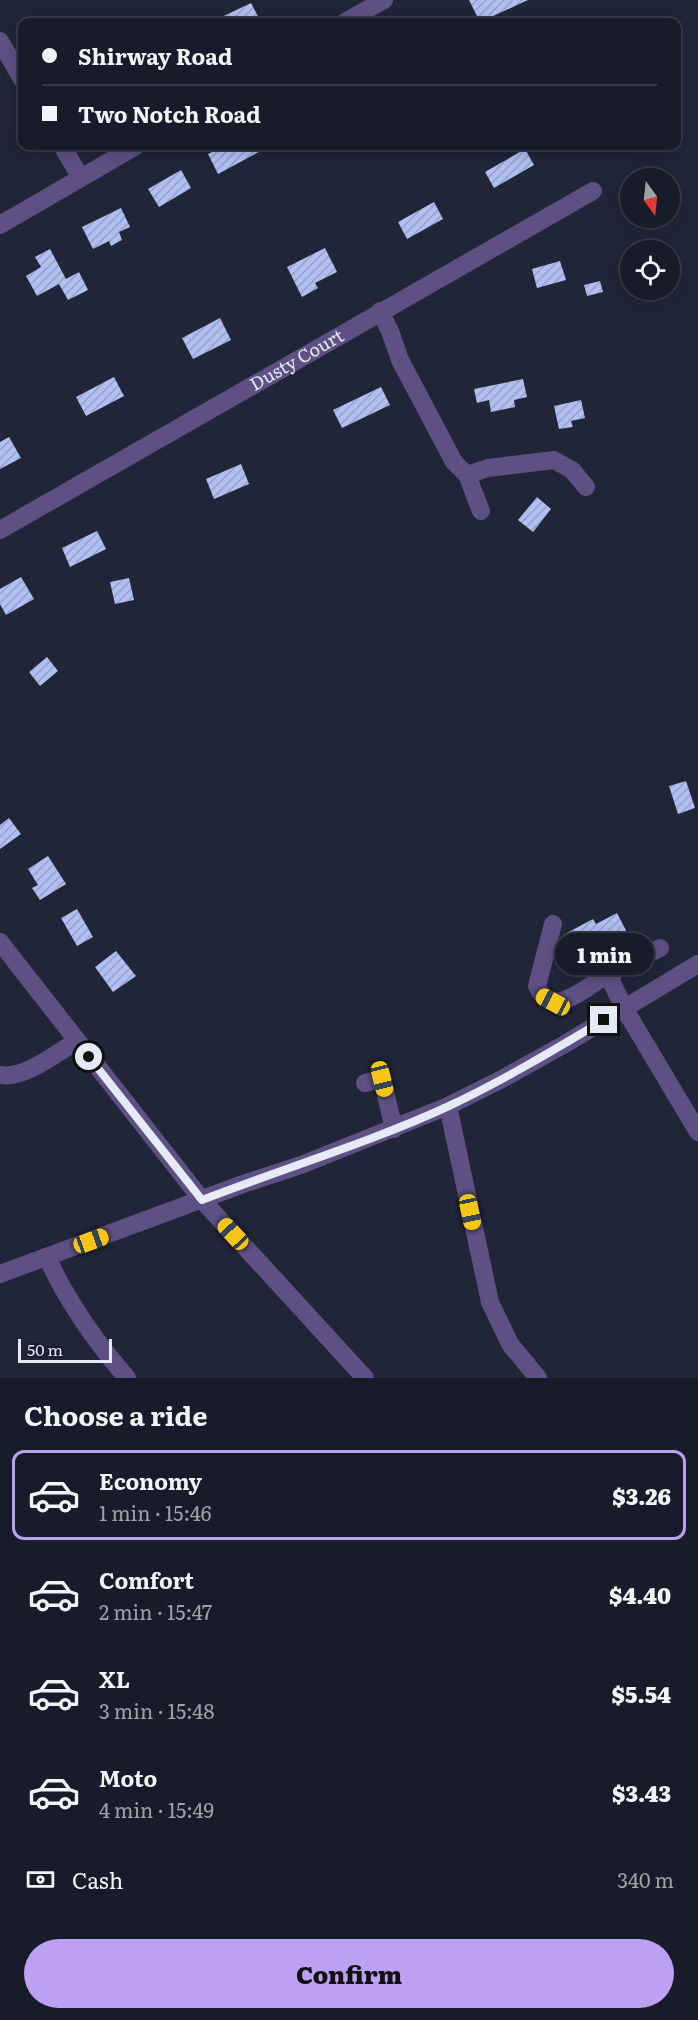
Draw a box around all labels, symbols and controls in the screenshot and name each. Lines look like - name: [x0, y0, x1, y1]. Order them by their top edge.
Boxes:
- text: Shirway Road: [78, 39, 232, 72]
- text: Two Notch Road: [78, 97, 261, 130]
- north arrow: [620, 168, 680, 228]
- map controls: [620, 168, 680, 300]
- button: locate: [620, 240, 680, 300]
- street label: Dusty Court: [244, 321, 349, 397]
- callout: 1 min: [554, 933, 654, 975]
- text: 1 min: [577, 939, 632, 969]
- car: [533, 986, 573, 1018]
- route end: [590, 1006, 617, 1033]
- route start: [75, 1043, 102, 1070]
- car: [369, 1059, 395, 1099]
- car: [457, 1193, 483, 1231]
- car: [214, 1215, 252, 1253]
- car: [71, 1226, 111, 1256]
- scale bar: [18, 1336, 112, 1364]
- text: 50 m: [27, 1337, 63, 1361]
- text: Choose a ride: [24, 1394, 207, 1434]
- text: Economy: [99, 1464, 202, 1497]
- icon: car: [27, 1468, 81, 1522]
- text: $3.26: [612, 1479, 671, 1512]
- text: 1 min · 15:46: [99, 1497, 211, 1527]
- text: Comfort: [99, 1563, 194, 1596]
- icon: car: [27, 1567, 81, 1621]
- text: $4.40: [609, 1578, 671, 1611]
- text: 2 min · 15:47: [99, 1596, 212, 1626]
- text: XL: [99, 1662, 130, 1695]
- icon: car: [27, 1666, 81, 1720]
- text: $5.54: [611, 1677, 671, 1710]
- text: 3 min · 15:48: [99, 1695, 214, 1725]
- text: Moto: [99, 1761, 157, 1794]
- icon: car: [27, 1765, 81, 1819]
- text: $3.43: [612, 1776, 671, 1809]
- text: 4 min · 15:49: [99, 1794, 214, 1824]
- icon: cash: [24, 1863, 57, 1896]
- text: Cash: [72, 1863, 123, 1896]
- text: 340 m: [617, 1864, 674, 1894]
- button: Confirm: [24, 1939, 674, 2008]

